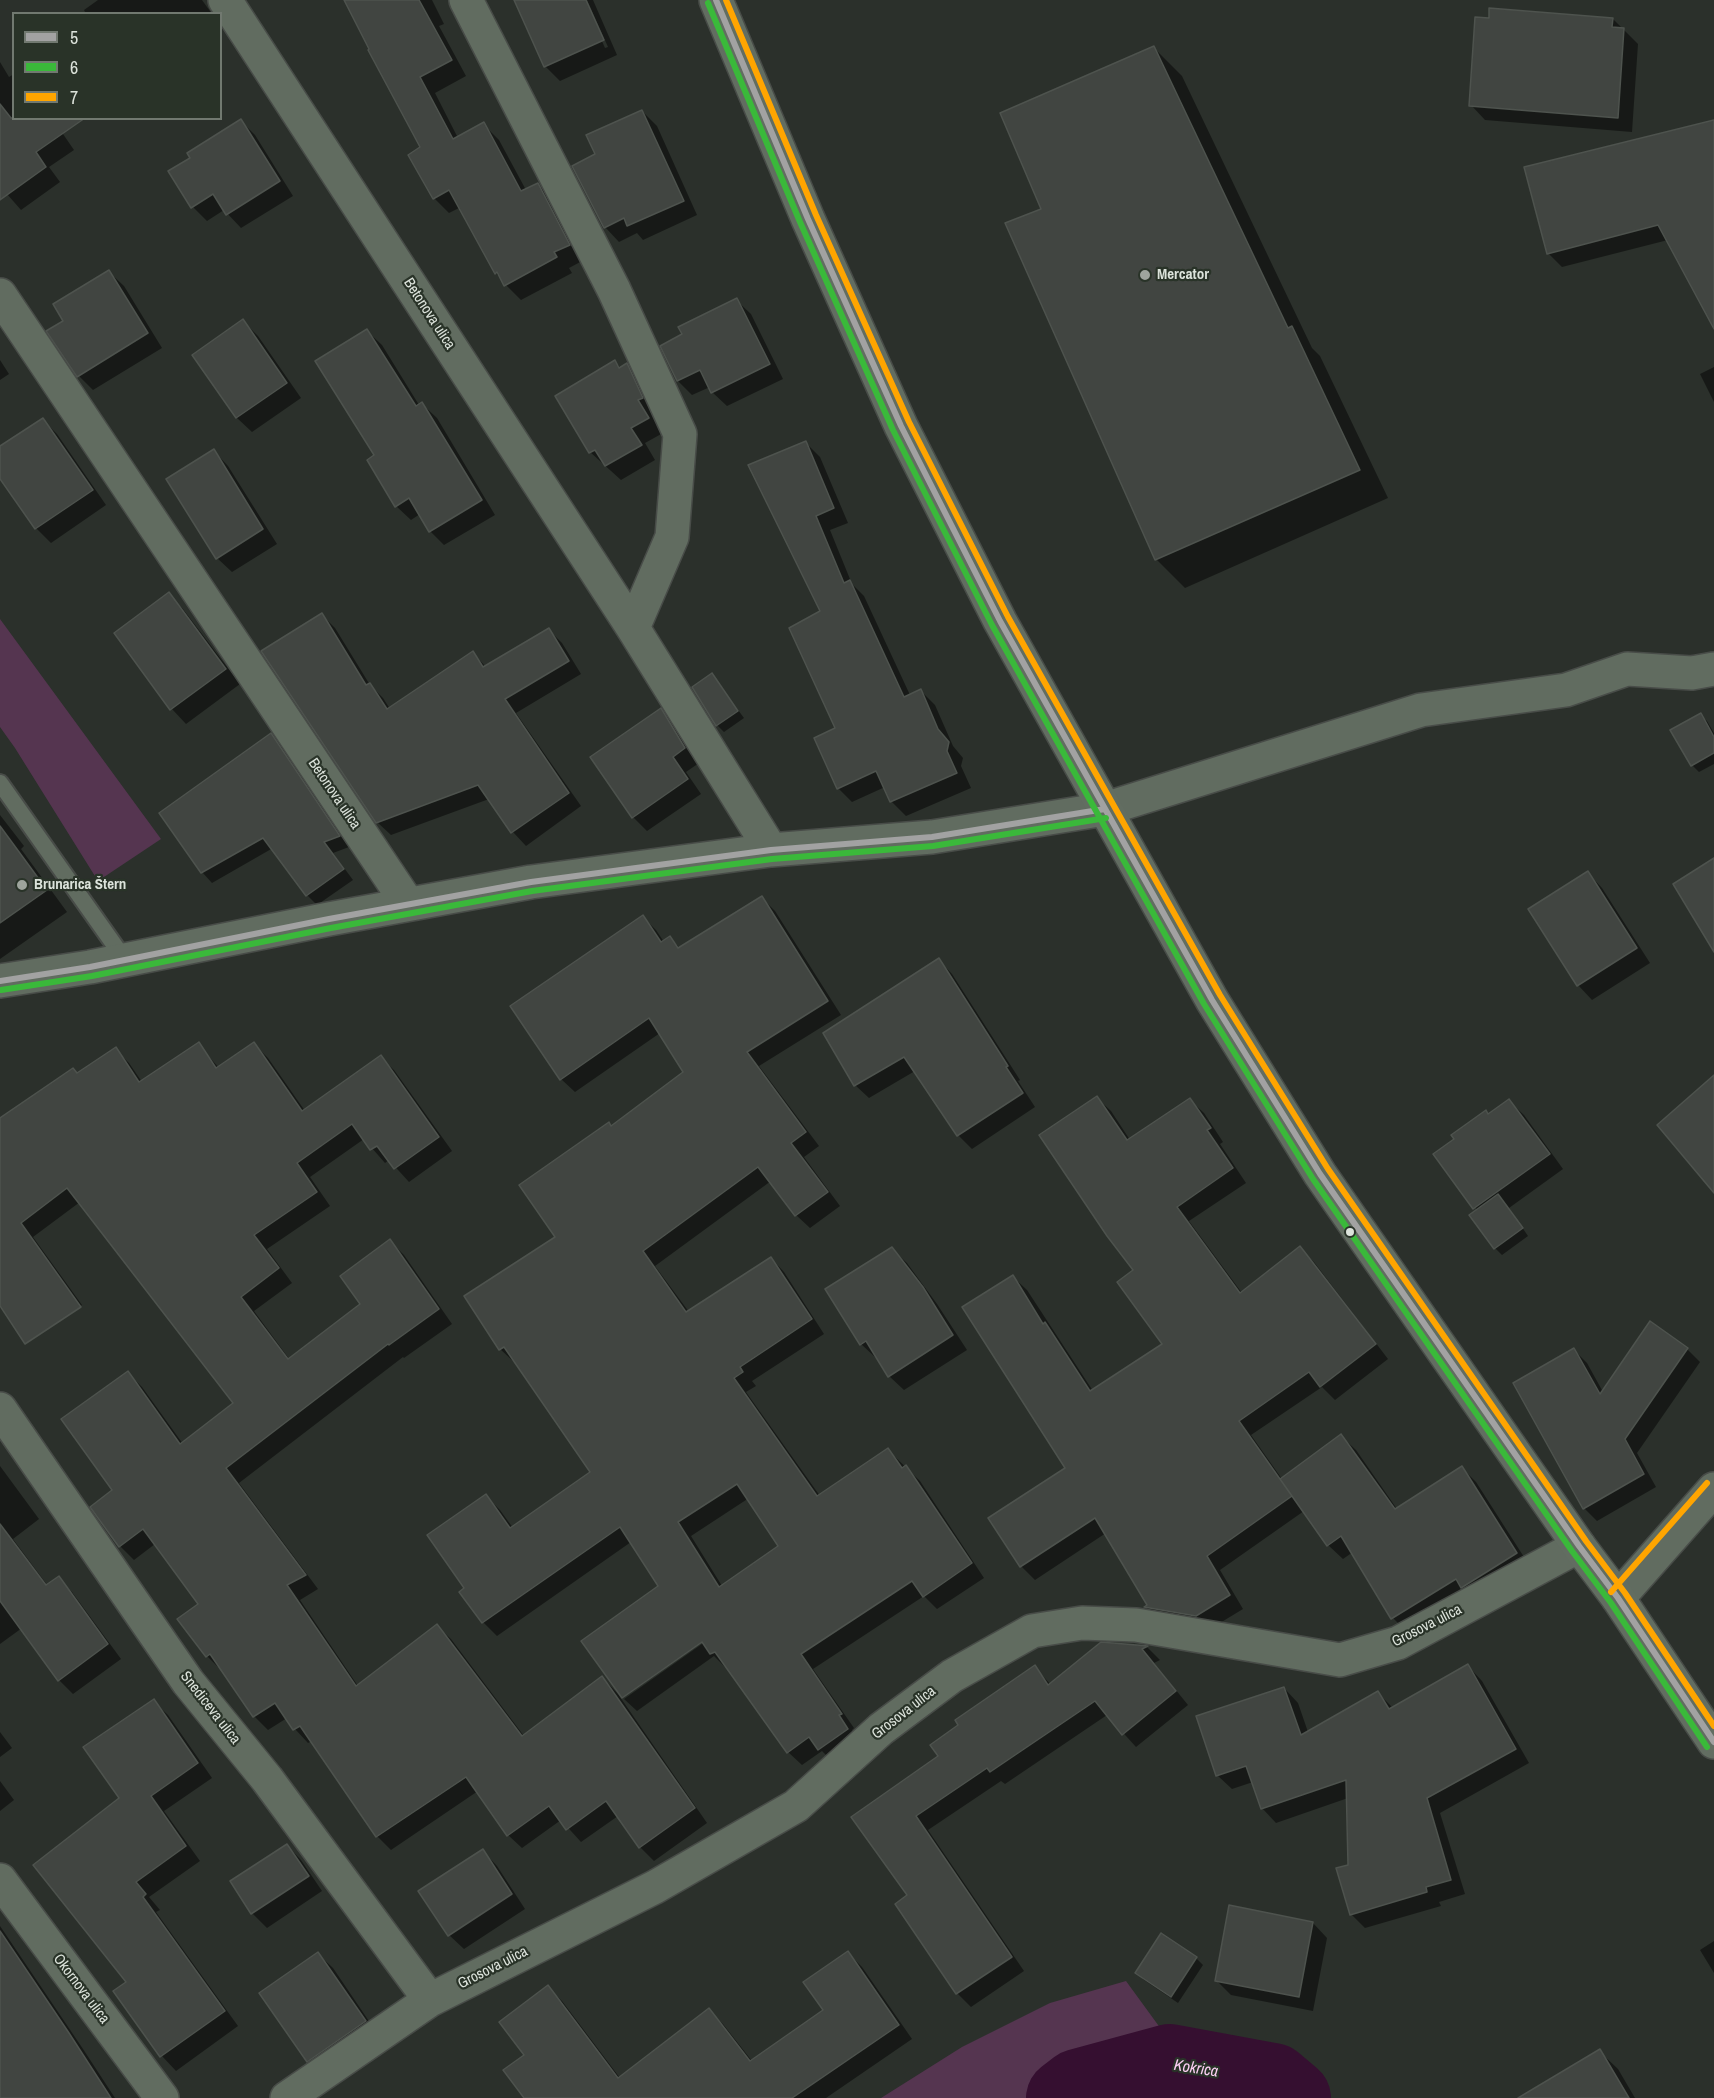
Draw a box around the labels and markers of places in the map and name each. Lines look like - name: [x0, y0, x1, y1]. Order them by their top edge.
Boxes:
- place label: Mercator: [1157, 266, 1209, 284]
- marker: Mercator: [1138, 268, 1152, 282]
- place label: Brunarica Štern: [34, 876, 126, 894]
- marker: Brunarica Štern: [15, 878, 29, 892]
- unlabelled marker: [1344, 1226, 1356, 1238]

